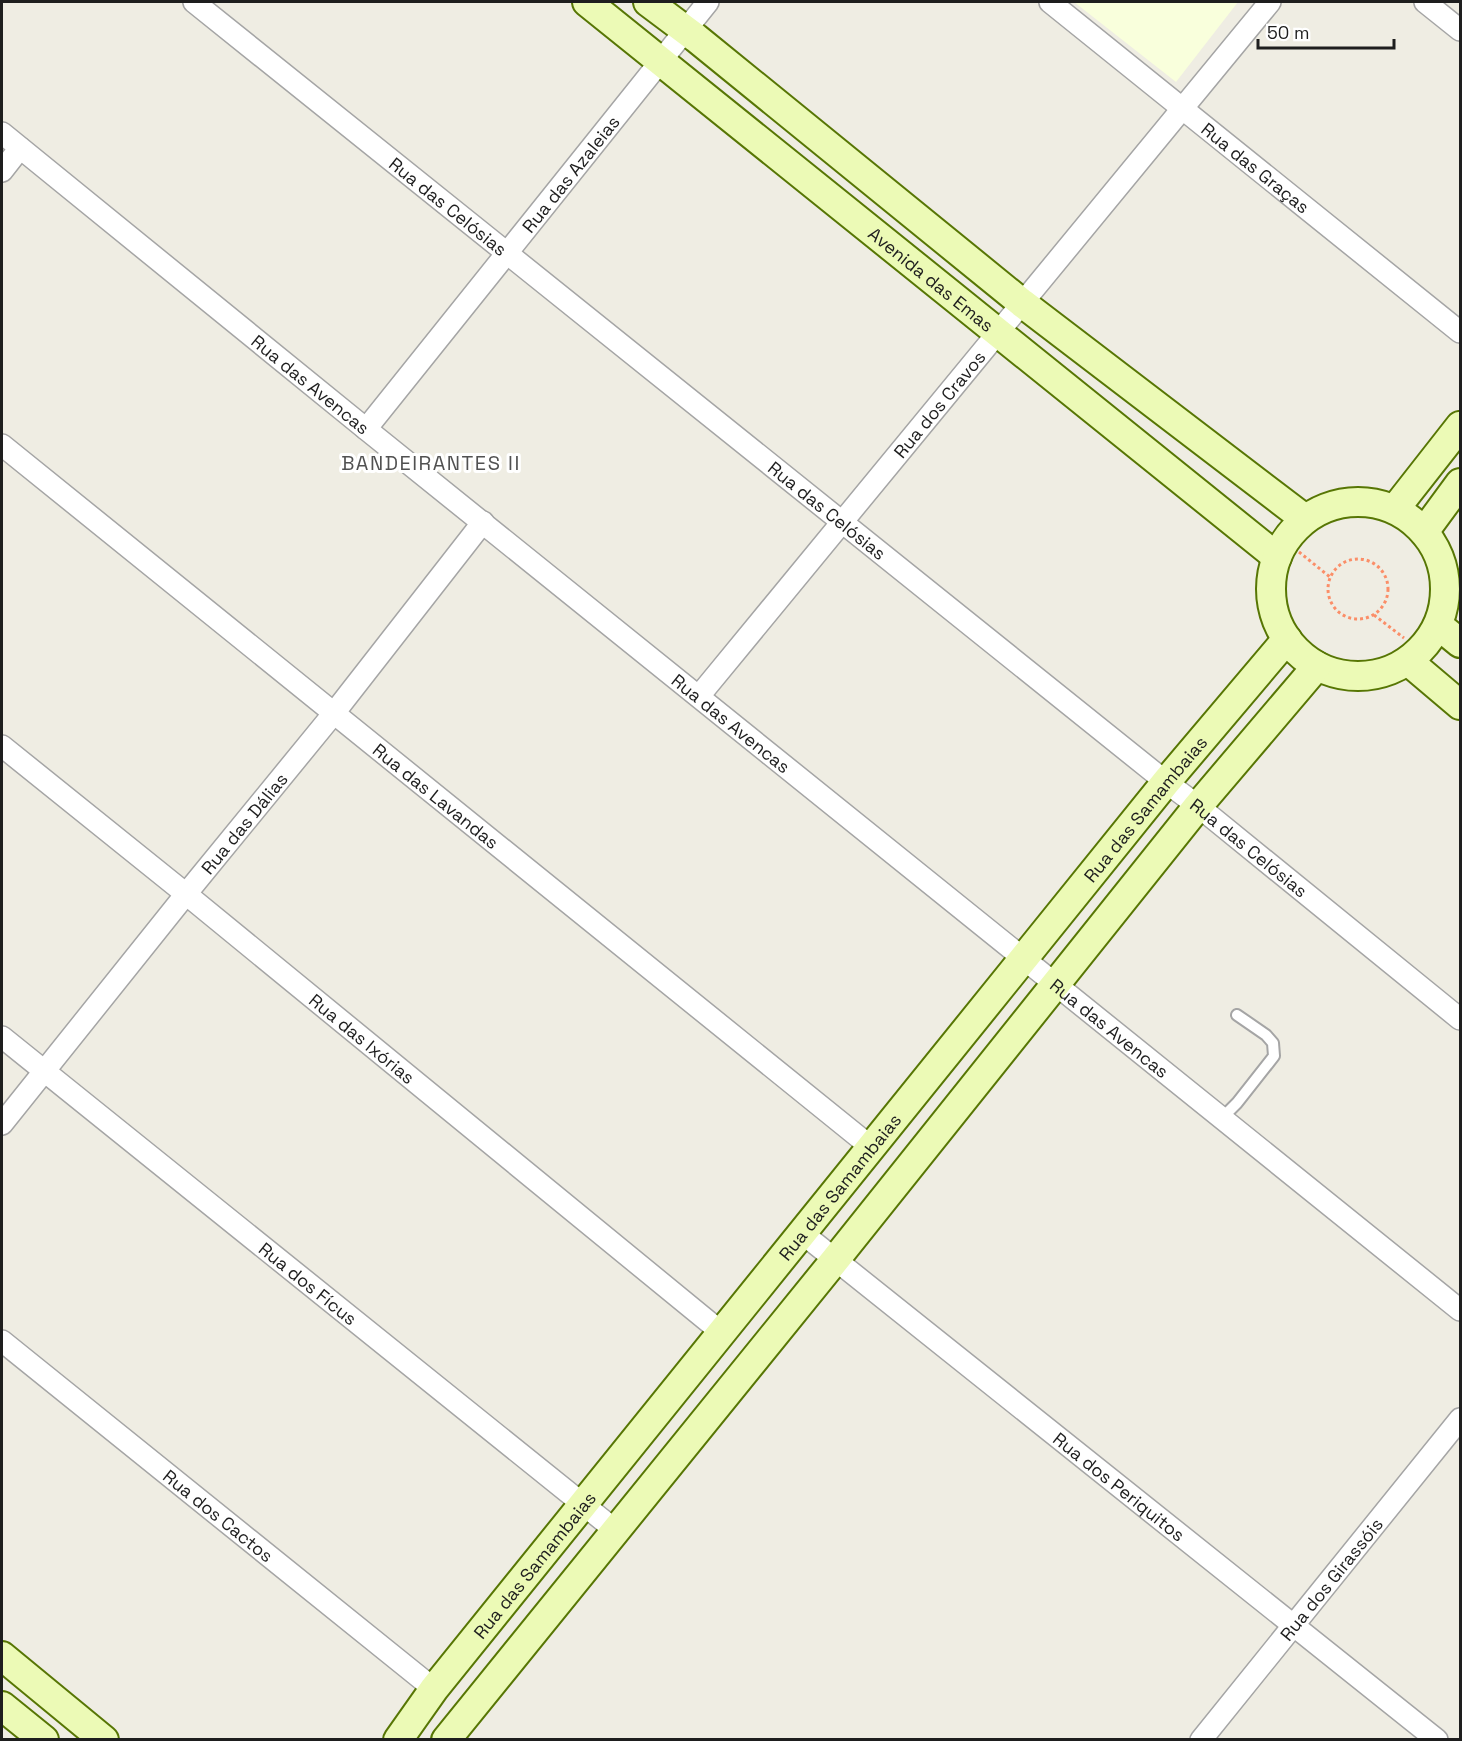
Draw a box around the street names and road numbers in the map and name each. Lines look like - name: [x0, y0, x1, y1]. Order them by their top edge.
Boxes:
- street label: Rua das Azaleias: [517, 111, 624, 237]
- street label: Rua das Graças: [1197, 117, 1314, 218]
- street label: Rua das Celósias: [385, 152, 512, 260]
- street label: Avenida das Emas: [864, 222, 999, 336]
- street label: Rua das Avencas: [247, 329, 375, 439]
- street label: Rua dos Cravos: [888, 346, 990, 462]
- street label: Rua das Celósias: [764, 456, 891, 565]
- street label: Rua das Avencas: [667, 668, 795, 778]
- street label: Rua das Samambaias: [1078, 731, 1212, 887]
- street label: Rua das Lavandas: [368, 738, 504, 853]
- street label: Rua das Dálias: [196, 768, 292, 879]
- street label: Rua das Celósias: [1186, 793, 1312, 902]
- street label: Rua das Avencas: [1046, 973, 1174, 1083]
- street label: Rua das Ixórias: [305, 988, 420, 1088]
- street label: Rua das Samambaias: [773, 1108, 906, 1265]
- street label: Rua dos Fícus: [254, 1237, 362, 1330]
- street label: Rua dos Periquitos: [1049, 1427, 1190, 1546]
- street label: Rua dos Cactos: [159, 1464, 278, 1567]
- street label: Rua das Samambaias: [468, 1487, 600, 1643]
- street label: Rua dos Girassóis: [1275, 1513, 1387, 1645]

